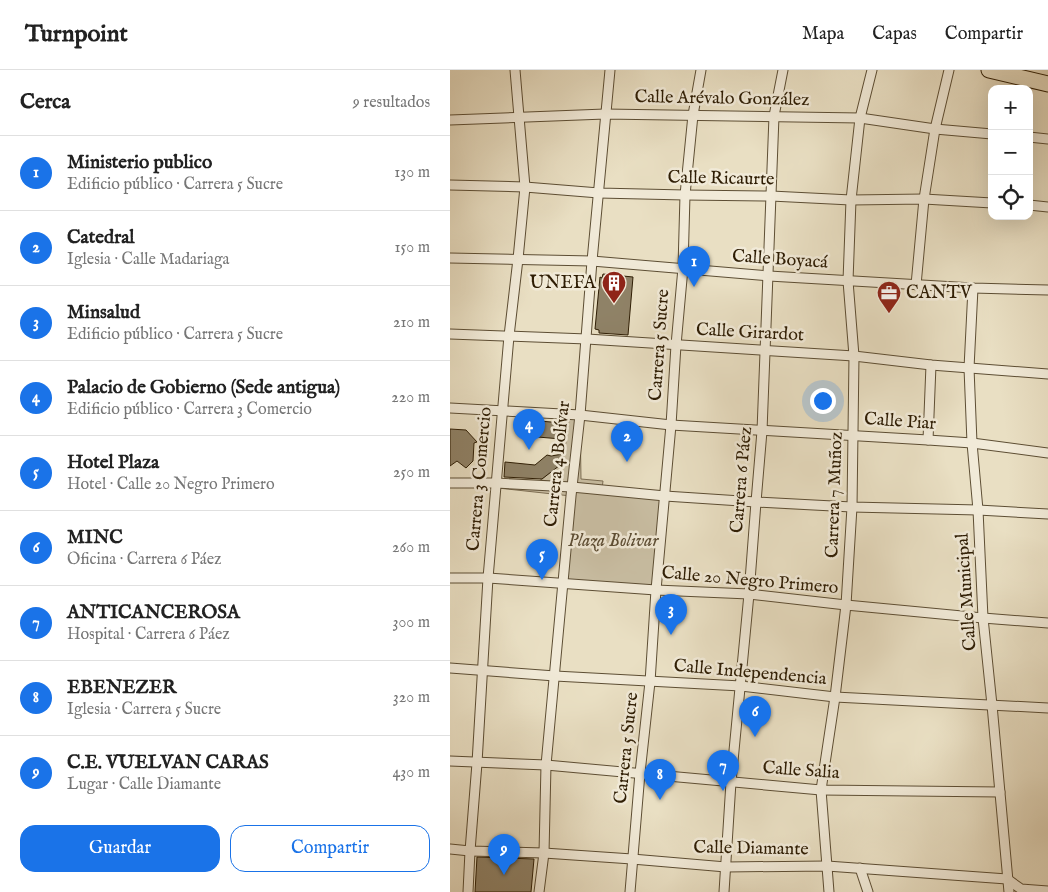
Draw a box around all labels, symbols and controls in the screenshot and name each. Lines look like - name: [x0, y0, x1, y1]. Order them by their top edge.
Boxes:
- text: Turnpoint: [25, 19, 128, 50]
- text: Mapa: [802, 23, 844, 46]
- text: Capas: [872, 23, 917, 46]
- text: Compartir: [945, 23, 1023, 46]
- map controls: [988, 85, 1033, 220]
- button: +: [988, 85, 1033, 130]
- street label: Calle Arévalo González: [634, 86, 810, 112]
- text: Cerca: [20, 89, 70, 116]
- text: 9 resultados: [353, 93, 430, 113]
- button: −: [988, 130, 1033, 175]
- text: Ministerio publico: [67, 151, 212, 175]
- text: 1: [33, 163, 39, 183]
- text: 130 m: [394, 163, 430, 183]
- street label: Calle Ricaurte: [667, 167, 775, 191]
- text: Edificio público · Carrera 5 Sucre: [67, 175, 283, 195]
- button: locate: [988, 175, 1033, 220]
- text: Catedral: [67, 226, 135, 250]
- text: 2: [32, 238, 40, 258]
- text: 150 m: [395, 238, 430, 258]
- street label: Calle Boyacá: [731, 245, 829, 275]
- pin: 1: [678, 246, 710, 287]
- text: Iglesia · Calle Madariaga: [67, 250, 230, 270]
- building icon: UNEFA: [601, 270, 627, 304]
- place label: UNEFA: [530, 272, 597, 295]
- office icon: CANTV: [876, 280, 902, 314]
- place label: CANTV: [906, 282, 973, 305]
- street label: Carrera 5 Sucre: [645, 288, 675, 402]
- text: Minsalud: [67, 301, 140, 325]
- text: 3: [33, 313, 39, 333]
- text: 210 m: [393, 313, 430, 333]
- street label: Calle Girardot: [695, 319, 805, 347]
- text: Edificio público · Carrera 5 Sucre: [67, 325, 283, 345]
- text: Palacio de Gobierno (Sede antigua): [67, 376, 340, 400]
- text: 4: [32, 388, 40, 408]
- text: 220 m: [391, 388, 430, 408]
- your location: [810, 388, 836, 414]
- street label: Carrera 4 Bolívar: [540, 399, 576, 528]
- text: Edificio público · Carrera 3 Comercio: [67, 400, 312, 420]
- street label: Carrera 3 Comercio: [462, 406, 498, 552]
- street label: Calle Piar: [863, 408, 937, 436]
- pin: 4: [513, 409, 545, 450]
- pin: 2: [611, 421, 643, 462]
- street label: Carrera 6 Páez: [726, 426, 758, 534]
- street label: Carrera 7 Muñoz: [821, 431, 849, 559]
- text: Hotel Plaza: [67, 451, 159, 475]
- text: 5: [33, 463, 39, 483]
- text: 250 m: [393, 463, 430, 483]
- text: Hotel · Calle 20 Negro Primero: [67, 475, 275, 495]
- text: MINC: [67, 526, 123, 550]
- park label: Plaza Bolivar: [568, 530, 659, 553]
- street label: Calle Municipal: [951, 532, 983, 652]
- text: 6: [33, 538, 39, 558]
- text: 260 m: [392, 538, 430, 558]
- pin: 5: [526, 539, 558, 580]
- text: Oficina · Carrera 6 Páez: [67, 550, 221, 570]
- street label: Calle 20 Negro Primero: [661, 562, 840, 600]
- pin: 3: [655, 594, 687, 635]
- text: ANTICANCEROSA: [67, 601, 240, 625]
- text: 7: [32, 613, 40, 633]
- text: 300 m: [392, 613, 430, 633]
- text: Hospital · Carrera 6 Páez: [67, 625, 230, 645]
- street label: Calle Independencia: [673, 655, 828, 691]
- text: EBENEZER: [67, 676, 176, 700]
- text: 8: [33, 688, 39, 708]
- text: 320 m: [393, 688, 430, 708]
- street label: Carrera 5 Sucre: [610, 691, 644, 805]
- pin: 6: [739, 696, 771, 737]
- text: Iglesia · Carrera 5 Sucre: [67, 700, 221, 720]
- pin: 7: [707, 750, 739, 791]
- text: C.E. VUELVAN CARAS: [67, 751, 269, 775]
- street label: Calle Salia: [762, 757, 840, 785]
- pin: 8: [644, 759, 676, 800]
- text: 9: [33, 763, 39, 783]
- text: 430 m: [392, 763, 430, 783]
- text: Lugar · Calle Diamante: [67, 775, 221, 795]
- button: Guardar: [20, 825, 220, 872]
- button: Compartir: [230, 825, 430, 872]
- pin: 9: [488, 834, 520, 875]
- street label: Calle Diamante: [693, 836, 809, 862]

